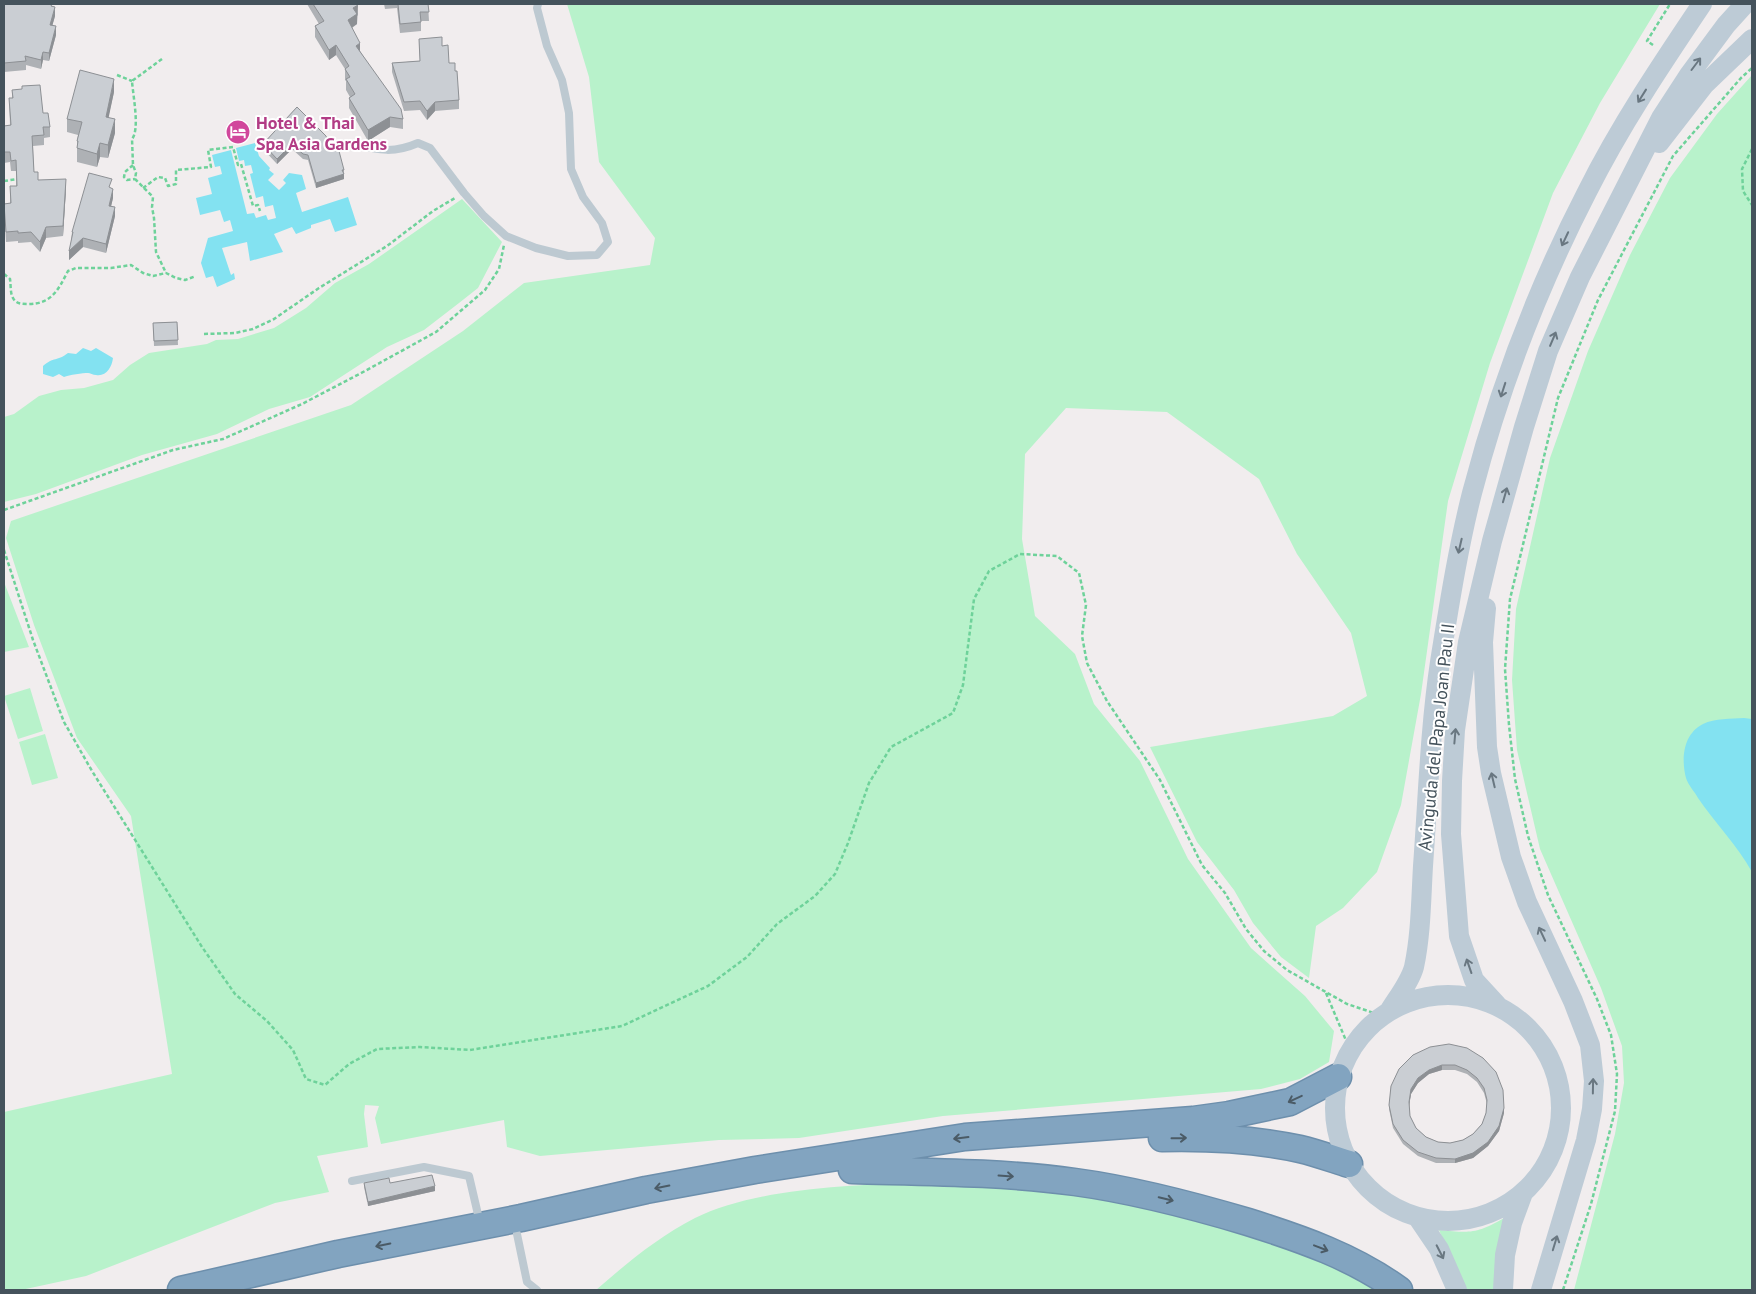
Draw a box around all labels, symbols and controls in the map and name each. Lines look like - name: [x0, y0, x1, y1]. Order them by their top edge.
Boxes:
- one-way arrow: [1691, 58, 1702, 71]
- one-way arrow: [1636, 89, 1646, 103]
- place label: Hotel & Thai Spa Asia Gardens: [256, 111, 387, 155]
- hotel icon: Hotel & Thai Spa Asia Gardens: [225, 119, 251, 145]
- one-way arrow: [1560, 231, 1569, 246]
- one-way arrow: [1549, 332, 1558, 347]
- one-way arrow: [1498, 381, 1508, 397]
- one-way arrow: [1501, 487, 1510, 503]
- one-way arrow: [1455, 538, 1464, 554]
- street label: Avinguda del Papa Joan Pau II: [1413, 622, 1459, 852]
- one-way arrow: [1450, 728, 1460, 744]
- one-way arrow: [1488, 772, 1497, 788]
- one-way arrow: [1537, 927, 1546, 942]
- one-way arrow: [1464, 959, 1473, 974]
- one-way arrow: [1588, 1079, 1598, 1095]
- one-way arrow: [1288, 1095, 1303, 1104]
- one-way arrow: [953, 1133, 969, 1143]
- one-way arrow: [1170, 1133, 1187, 1143]
- one-way arrow: [998, 1171, 1014, 1181]
- one-way arrow: [655, 1183, 671, 1193]
- one-way arrow: [1158, 1195, 1174, 1204]
- one-way arrow: [1550, 1236, 1560, 1252]
- one-way arrow: [376, 1241, 392, 1250]
- one-way arrow: [1314, 1244, 1329, 1253]
- one-way arrow: [1435, 1245, 1445, 1260]

